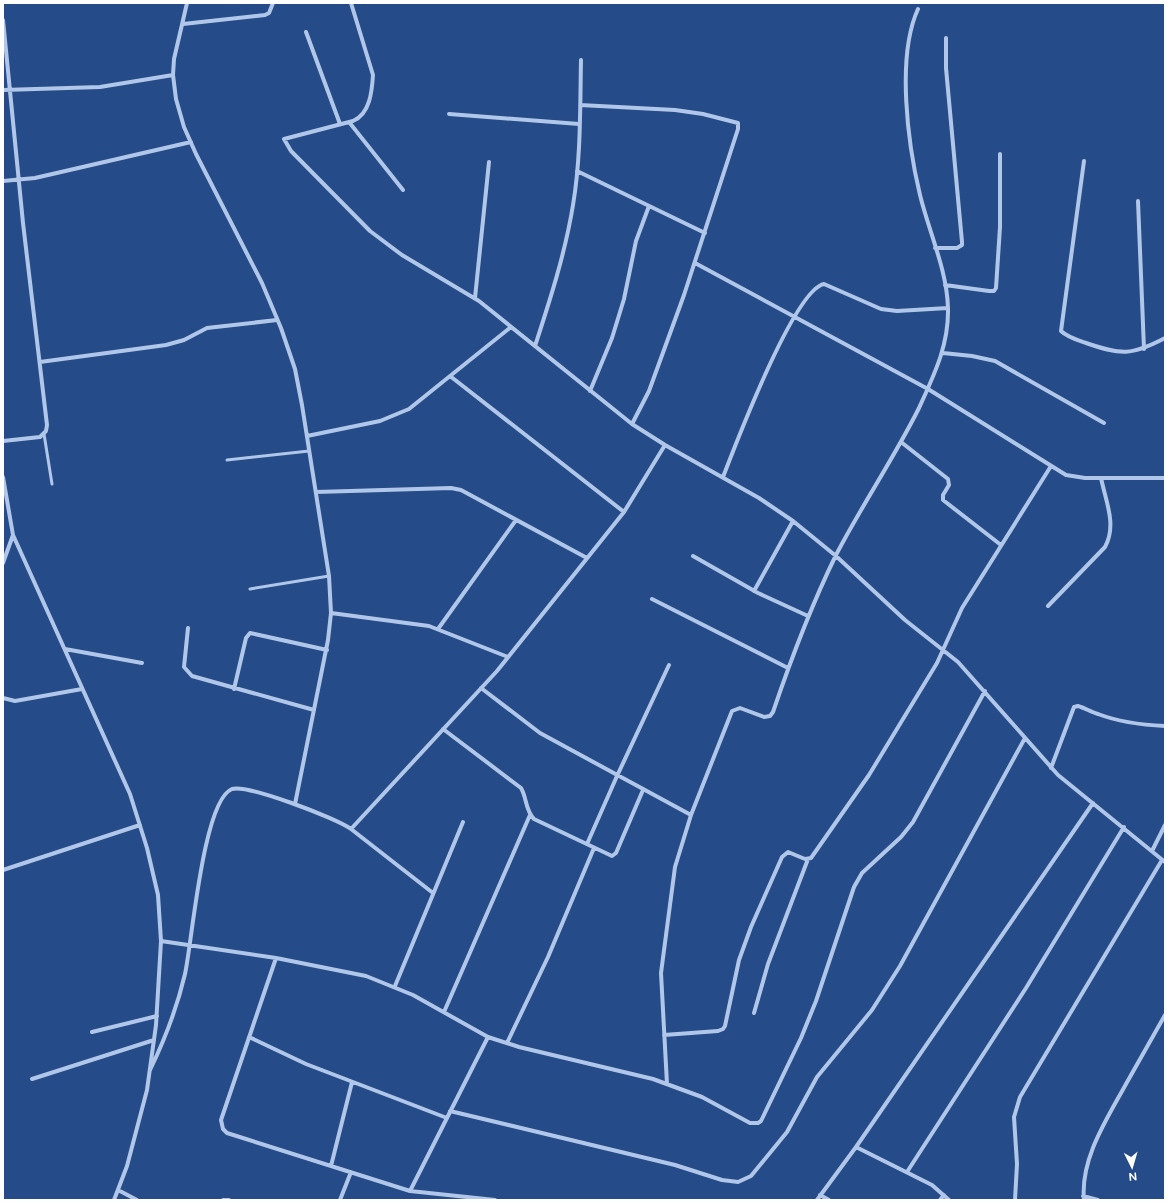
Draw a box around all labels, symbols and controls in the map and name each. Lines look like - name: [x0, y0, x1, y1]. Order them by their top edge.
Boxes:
- north arrow: [1112, 1147, 1152, 1187]
- text: N: [1128, 1170, 1138, 1183]

